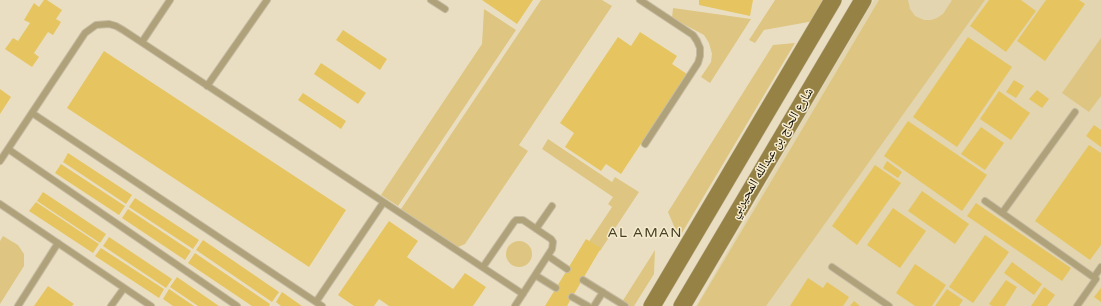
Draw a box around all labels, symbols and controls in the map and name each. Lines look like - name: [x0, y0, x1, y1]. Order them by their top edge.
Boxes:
- street label: شارع الحاج بن عبدالله المحيربي: [727, 85, 817, 221]
- district label: AL AMAN: [608, 225, 682, 241]

